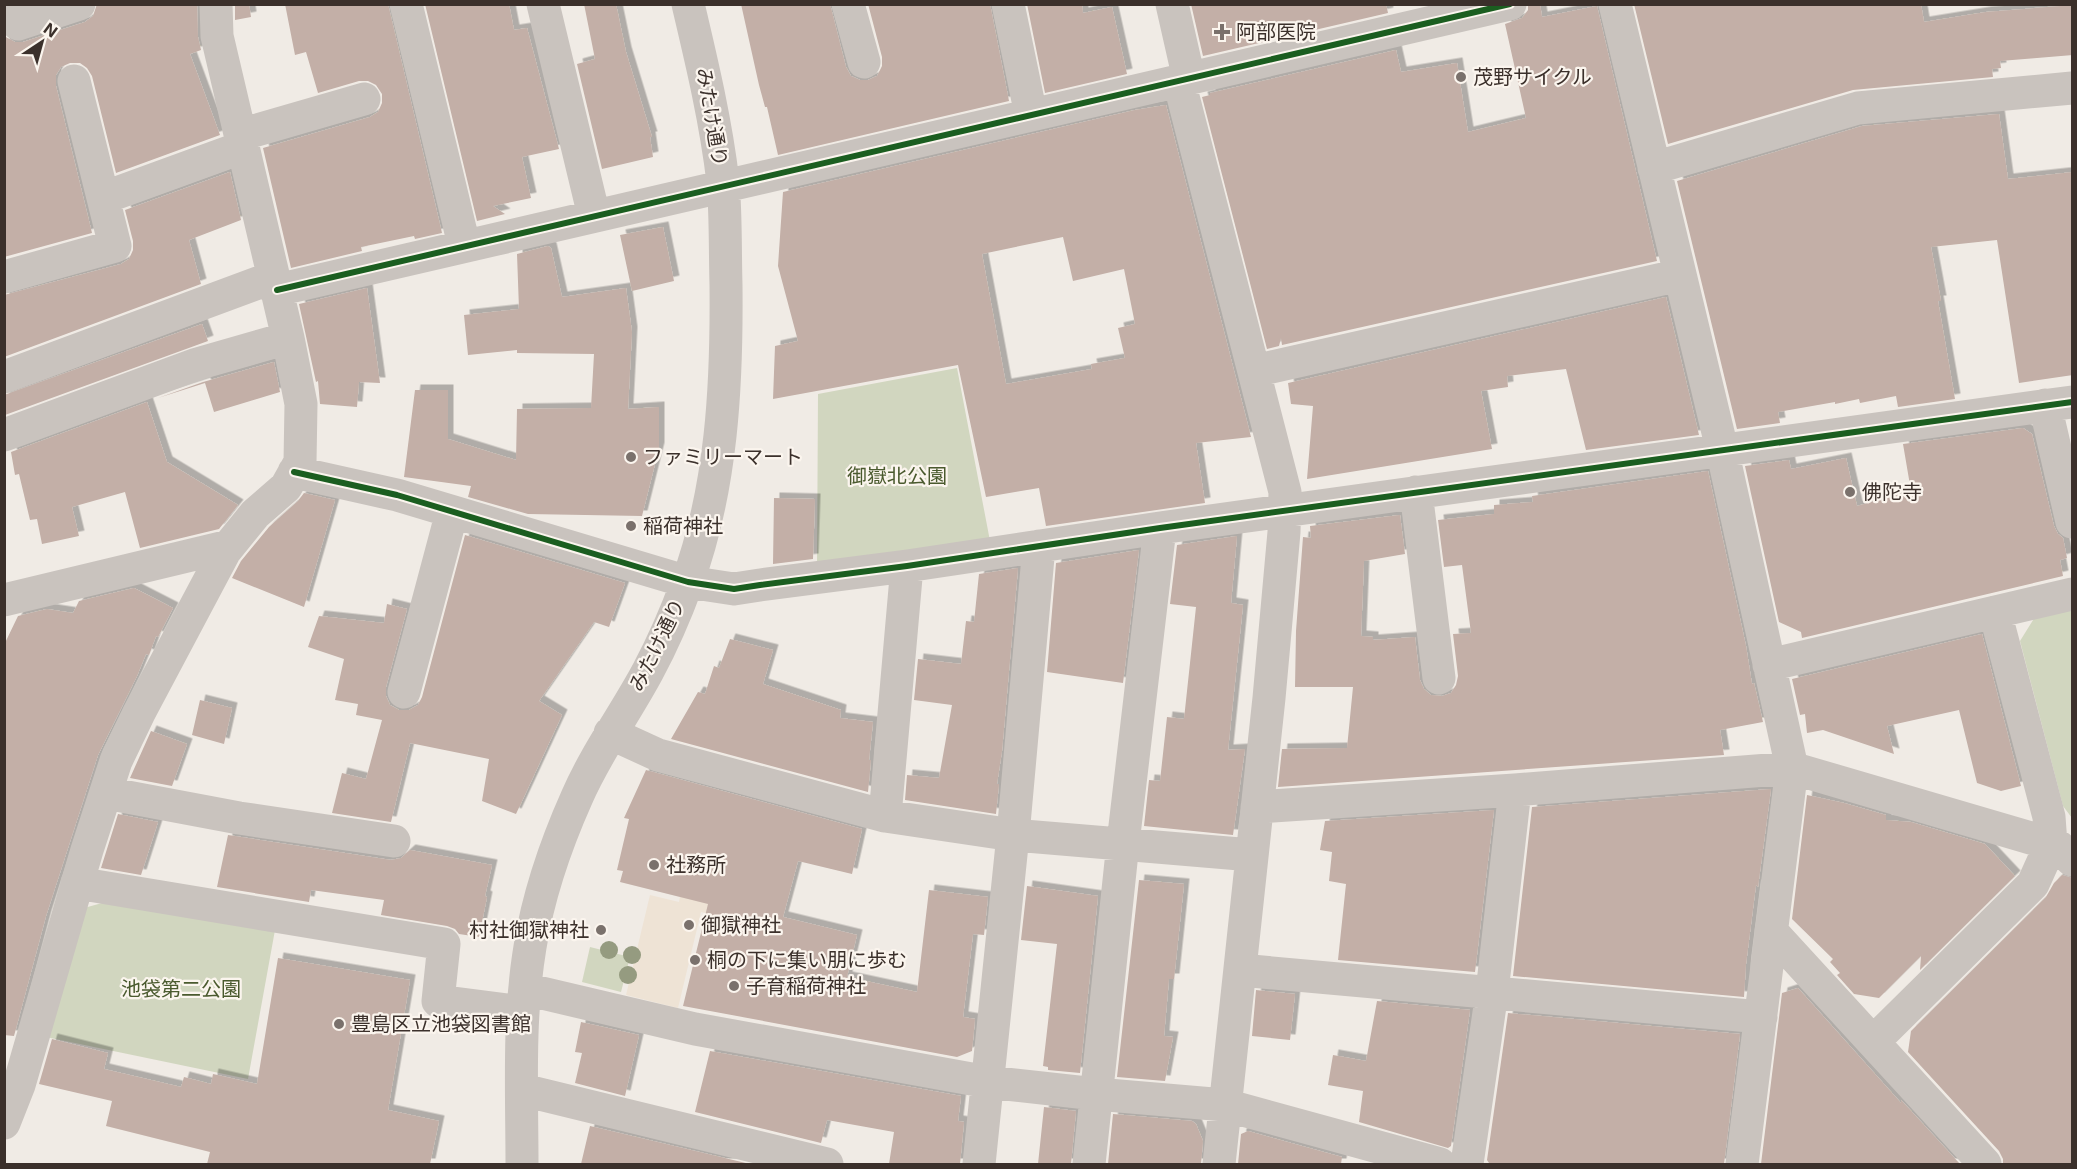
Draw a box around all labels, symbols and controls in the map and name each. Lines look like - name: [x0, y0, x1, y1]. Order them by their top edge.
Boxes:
- north arrow: [12, 12, 72, 72]
- text: N: [40, 18, 62, 42]
- place label: 阿部医院: [1236, 20, 1316, 44]
- marker: 阿部医院: [1213, 23, 1231, 41]
- place label: 茂野サイクル: [1473, 65, 1592, 89]
- street label: みたけ通り: [691, 66, 733, 168]
- marker: 茂野サイクル: [1454, 70, 1468, 84]
- place label: ファミリーマート: [643, 445, 803, 469]
- marker: ファミリーマート: [624, 450, 638, 464]
- park label: 御嶽北公園: [847, 464, 947, 488]
- place label: 佛陀寺: [1862, 480, 1922, 504]
- marker: 佛陀寺: [1843, 485, 1857, 499]
- place label: 稲荷神社: [643, 514, 723, 538]
- marker: 稲荷神社: [624, 519, 638, 533]
- street label: みたけ通り: [624, 595, 690, 695]
- place label: 社務所: [666, 853, 726, 877]
- marker: 社務所: [647, 858, 661, 872]
- place label: 御獄神社: [701, 913, 781, 937]
- place label: 村社御獄神社: [469, 918, 589, 942]
- marker: 御獄神社: [682, 918, 696, 932]
- marker: 村社御獄神社: [594, 923, 608, 937]
- place label: 桐の下に集い朋に歩む: [707, 948, 907, 972]
- marker: 桐の下に集い朋に歩む: [688, 953, 702, 967]
- place label: 子育稲荷神社: [746, 974, 866, 998]
- park label: 池袋第二公園: [121, 977, 241, 1001]
- marker: 子育稲荷神社: [727, 979, 741, 993]
- place label: 豊島区立池袋図書館: [351, 1012, 531, 1036]
- marker: 豊島区立池袋図書館: [332, 1017, 346, 1031]

